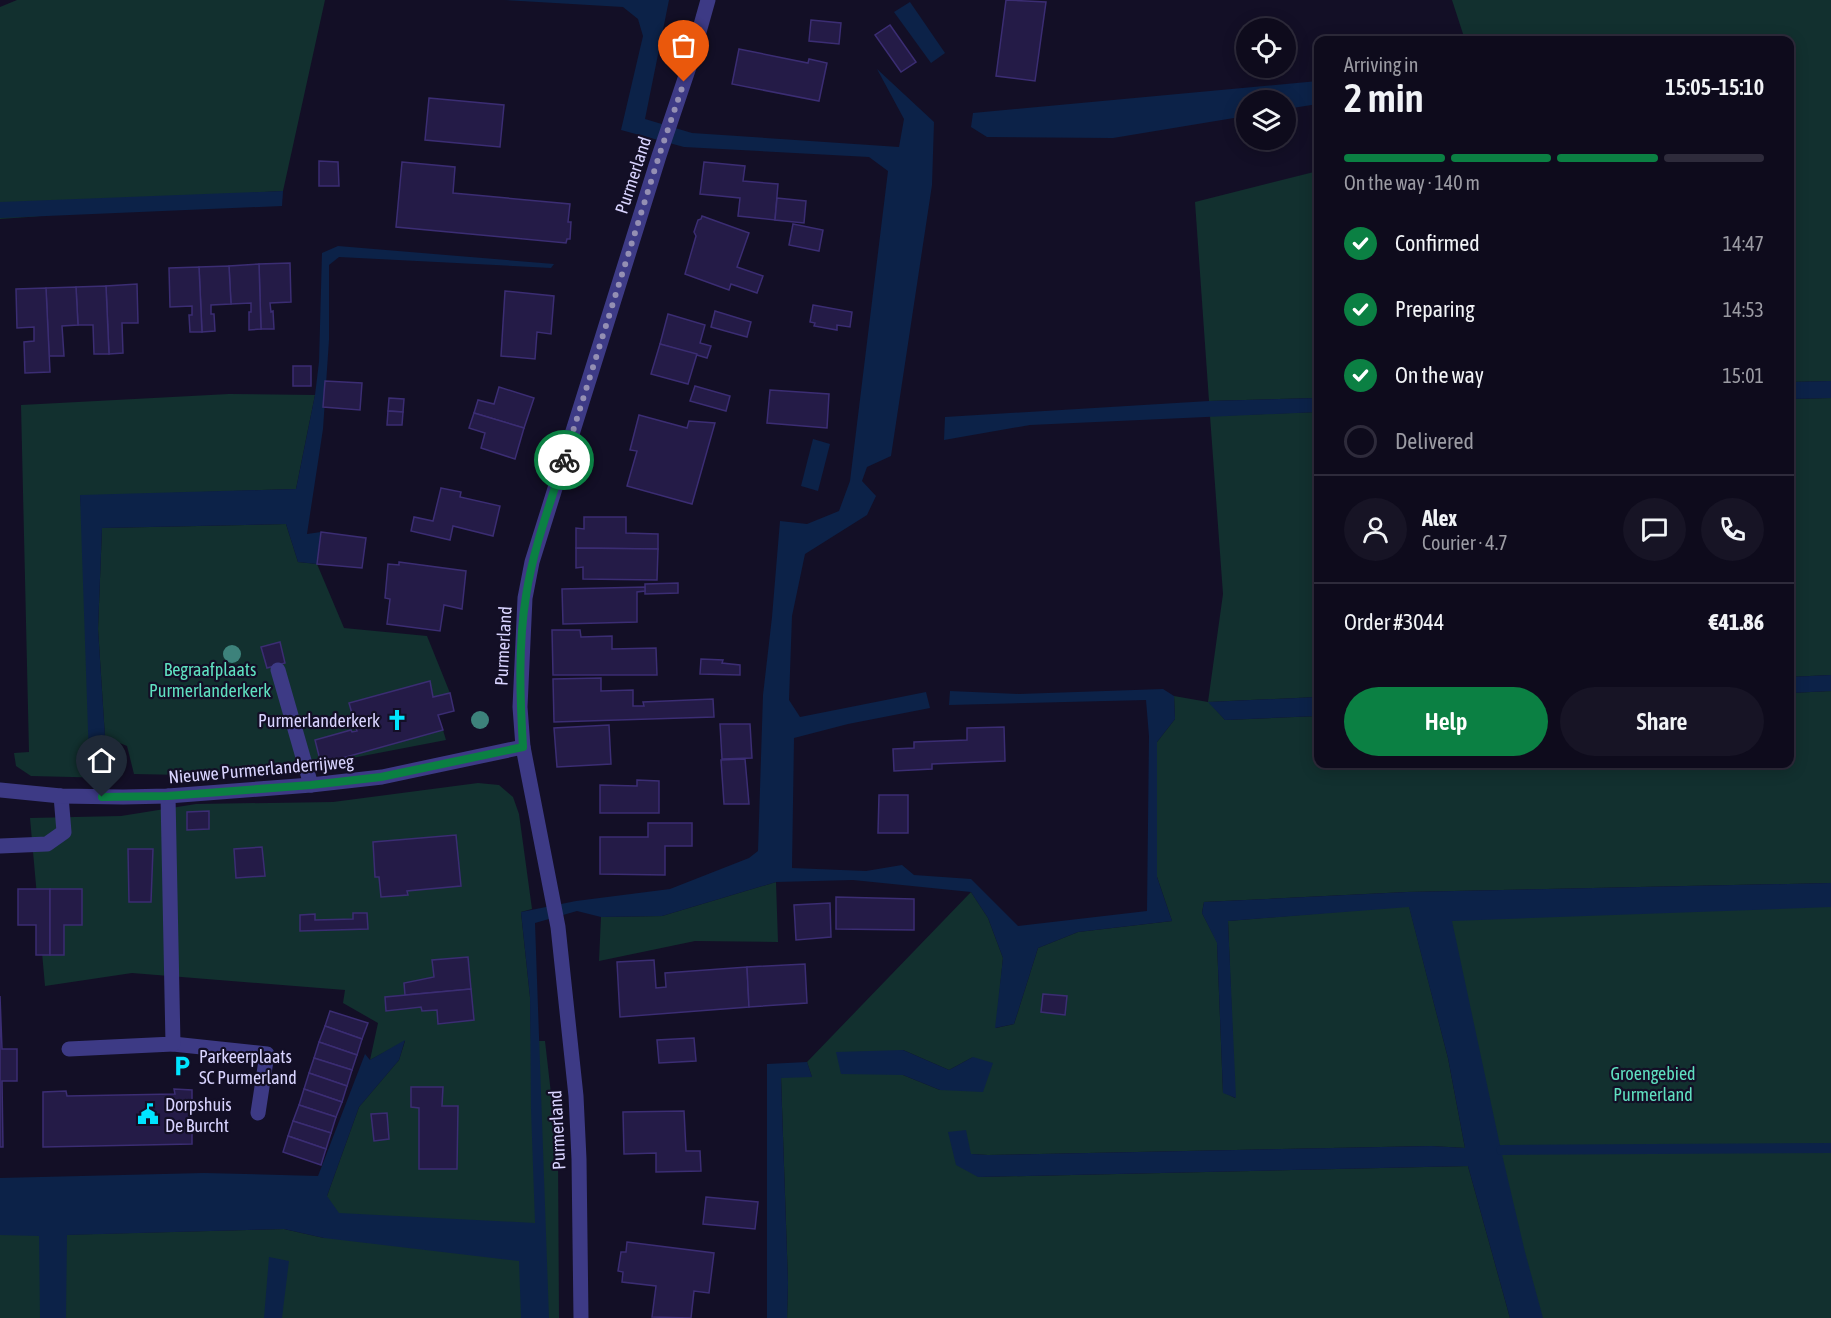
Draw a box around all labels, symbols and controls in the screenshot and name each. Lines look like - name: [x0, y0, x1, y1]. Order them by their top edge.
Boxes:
- map controls: [1236, 18, 1296, 150]
- button: locate: [1236, 18, 1296, 78]
- pin: [658, 20, 709, 82]
- icon: bag: [667, 29, 700, 62]
- text: Arriving in: [1344, 53, 1418, 76]
- text: 15:05–15:10: [1665, 74, 1764, 100]
- text: 2 min: [1344, 76, 1424, 120]
- button: layers: [1236, 90, 1296, 150]
- street label: Purmerland: [611, 134, 655, 216]
- text: On the way · 140 m: [1344, 171, 1480, 194]
- icon: check: [1344, 227, 1377, 260]
- text: Confirmed: [1395, 230, 1480, 256]
- text: 14:47: [1723, 232, 1764, 255]
- icon: check: [1344, 293, 1377, 326]
- text: Preparing: [1395, 296, 1475, 322]
- text: 14:53: [1723, 298, 1764, 321]
- icon: check: [1344, 359, 1377, 392]
- text: On the way: [1395, 362, 1484, 388]
- text: 15:01: [1722, 364, 1764, 387]
- text: Delivered: [1395, 428, 1474, 454]
- courier: [534, 430, 594, 490]
- icon: bike: [548, 444, 581, 477]
- button: person: [1344, 498, 1407, 561]
- button: chat: [1623, 498, 1686, 561]
- button: phone: [1701, 498, 1764, 561]
- text: Alex: [1422, 505, 1457, 531]
- text: Courier · 4.7: [1422, 531, 1508, 554]
- street label: Purmerland: [490, 606, 516, 686]
- text: Order #3044: [1344, 609, 1444, 635]
- text: €41.86: [1709, 609, 1764, 635]
- park label: Begraafplaats Purmerlanderkerk: [149, 659, 271, 701]
- button: Help: [1344, 687, 1548, 756]
- button: Share: [1560, 687, 1764, 756]
- church icon: Purmerlanderkerk: [385, 708, 409, 732]
- place label: Purmerlanderkerk: [258, 710, 380, 731]
- pin: [76, 735, 127, 797]
- icon: home: [85, 744, 118, 777]
- street label: Nieuwe Purmerlanderrijweg: [167, 750, 355, 788]
- place label: Parkeerplaats SC Purmerland: [199, 1046, 297, 1088]
- parking icon: Parkeerplaats SC Purmerland: [170, 1054, 194, 1078]
- park label: Groengebied Purmerland: [1610, 1063, 1696, 1105]
- street label: Purmerland: [544, 1090, 570, 1170]
- place label: Dorpshuis De Burcht: [165, 1094, 232, 1136]
- public building icon: Dorpshuis De Burcht: [136, 1102, 160, 1126]

